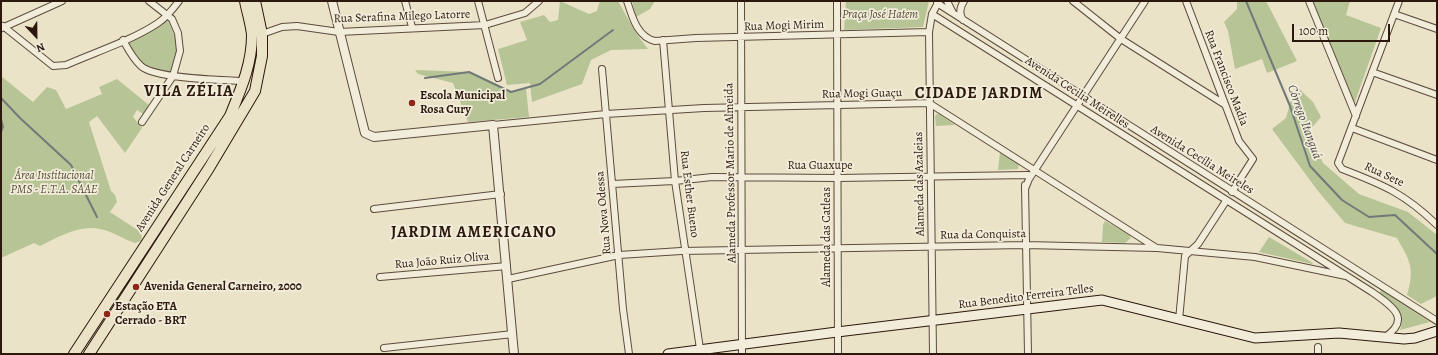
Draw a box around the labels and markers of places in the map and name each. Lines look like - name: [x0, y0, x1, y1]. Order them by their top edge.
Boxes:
- place label: Escola Municipal Rosa Cury: [420, 89, 505, 117]
- marker: Escola Municipal Rosa Cury: [407, 98, 417, 108]
- place label: Avenida General Carneiro, 2000: [144, 280, 302, 294]
- marker: Avenida General Carneiro, 2000: [131, 282, 141, 292]
- place label: Estação ETA Cerrado - BRT: [115, 300, 186, 328]
- marker: Estação ETA Cerrado - BRT: [102, 309, 112, 319]

